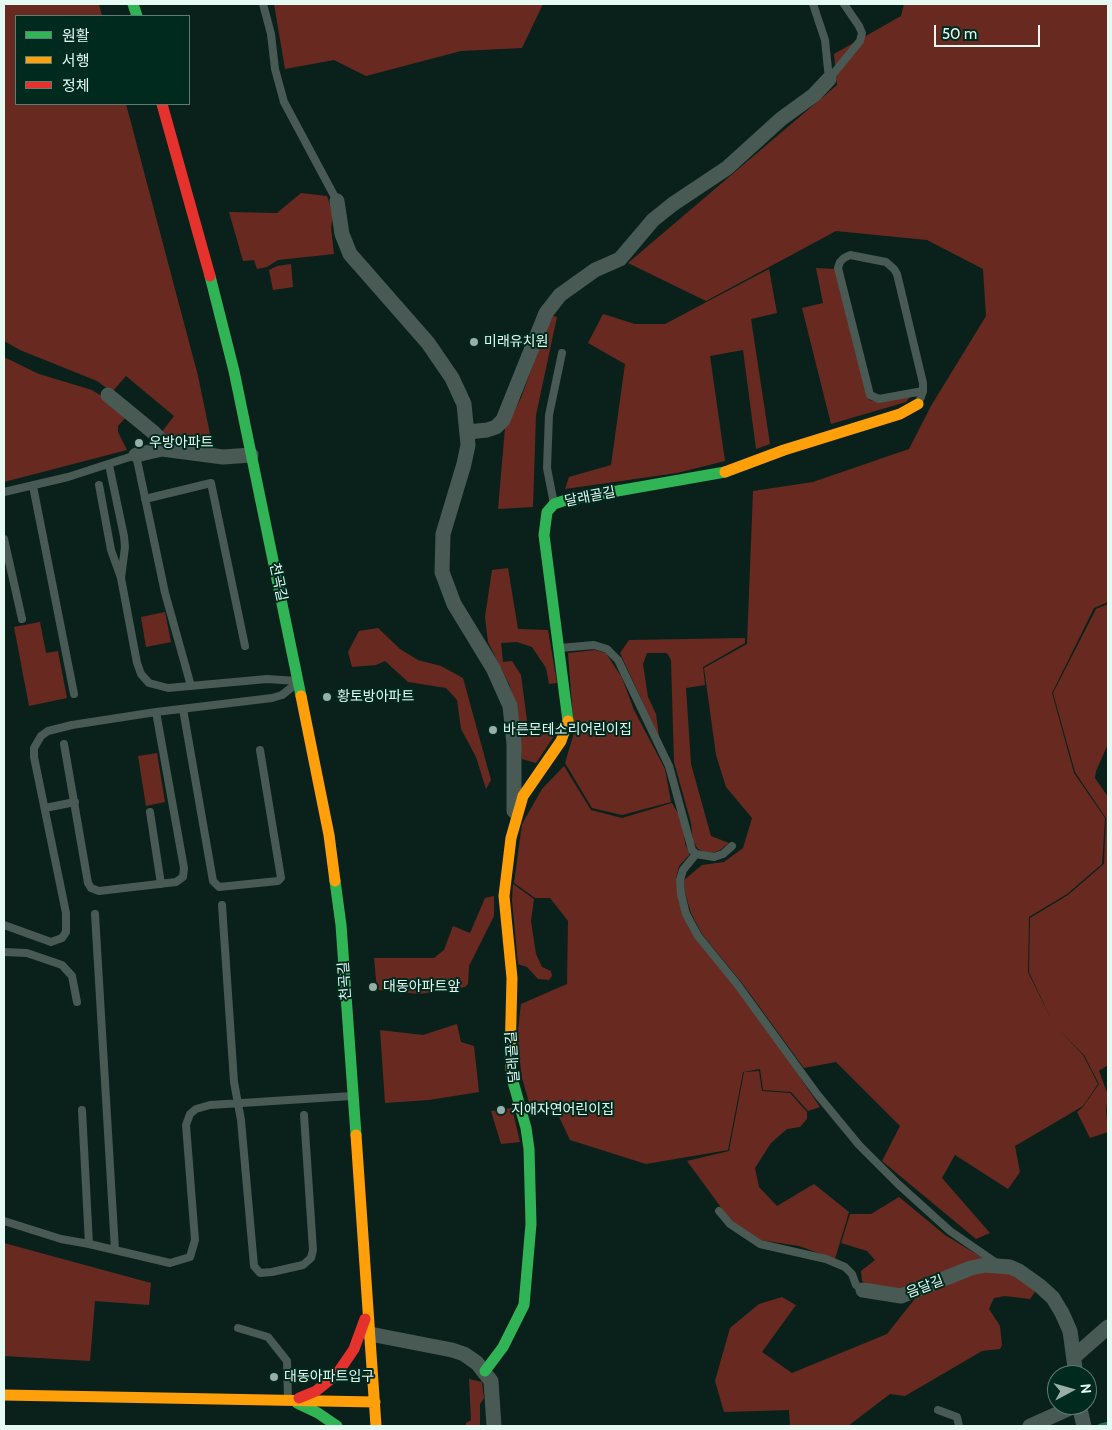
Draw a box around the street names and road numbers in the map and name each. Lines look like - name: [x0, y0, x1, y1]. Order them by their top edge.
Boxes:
- street label: 달래골길: [563, 484, 617, 510]
- street label: 천곡길: [266, 561, 290, 603]
- street label: 천곡길: [335, 961, 355, 1001]
- street label: 달래골길: [503, 1031, 523, 1083]
- street label: 음달길: [904, 1272, 946, 1302]

